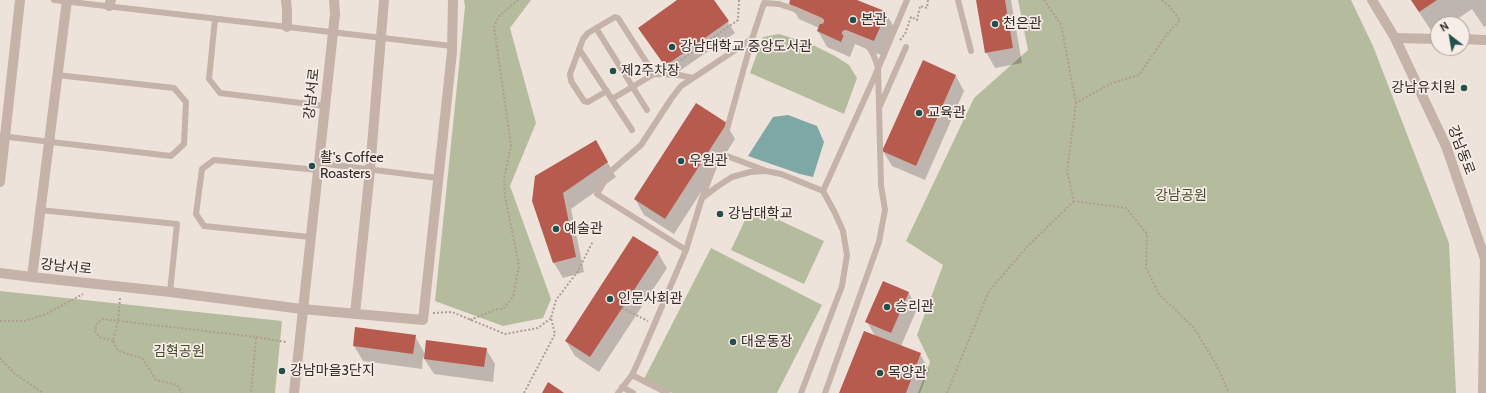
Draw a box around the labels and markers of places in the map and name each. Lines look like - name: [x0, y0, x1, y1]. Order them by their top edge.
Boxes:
- place label: 본관: [861, 12, 887, 28]
- marker: 본관: [848, 15, 858, 25]
- place label: 천은관: [1003, 16, 1042, 32]
- marker: 천은관: [990, 19, 1000, 29]
- place label: 강남대학교 중앙도서관: [680, 39, 812, 55]
- marker: 강남대학교 중앙도서관: [667, 42, 677, 52]
- place label: 제2주차장: [621, 63, 680, 79]
- marker: 제2주차장: [608, 66, 618, 76]
- place label: 강남유치원: [1392, 80, 1456, 96]
- marker: 강남유치원: [1459, 83, 1469, 93]
- place label: 교육관: [927, 105, 966, 121]
- marker: 교육관: [914, 108, 924, 118]
- place label: 촬's Coffee Roasters: [320, 150, 384, 182]
- place label: 우원관: [689, 153, 728, 169]
- marker: 우원관: [676, 156, 686, 166]
- marker: 촬's Coffee Roasters: [307, 161, 317, 171]
- place label: 강남대학교: [728, 206, 792, 222]
- marker: 강남대학교: [715, 209, 725, 219]
- place label: 예술관: [564, 221, 603, 237]
- marker: 예술관: [551, 224, 561, 234]
- place label: 인문사회관: [618, 291, 682, 307]
- marker: 인문사회관: [605, 294, 615, 304]
- place label: 승리관: [895, 299, 934, 315]
- marker: 승리관: [882, 302, 892, 312]
- place label: 대운동장: [741, 334, 793, 350]
- marker: 대운동장: [728, 337, 738, 347]
- place label: 강남마을3단지: [290, 363, 375, 379]
- place label: 목양관: [888, 365, 927, 381]
- marker: 강남마을3단지: [277, 366, 287, 376]
- marker: 목양관: [875, 368, 885, 378]

